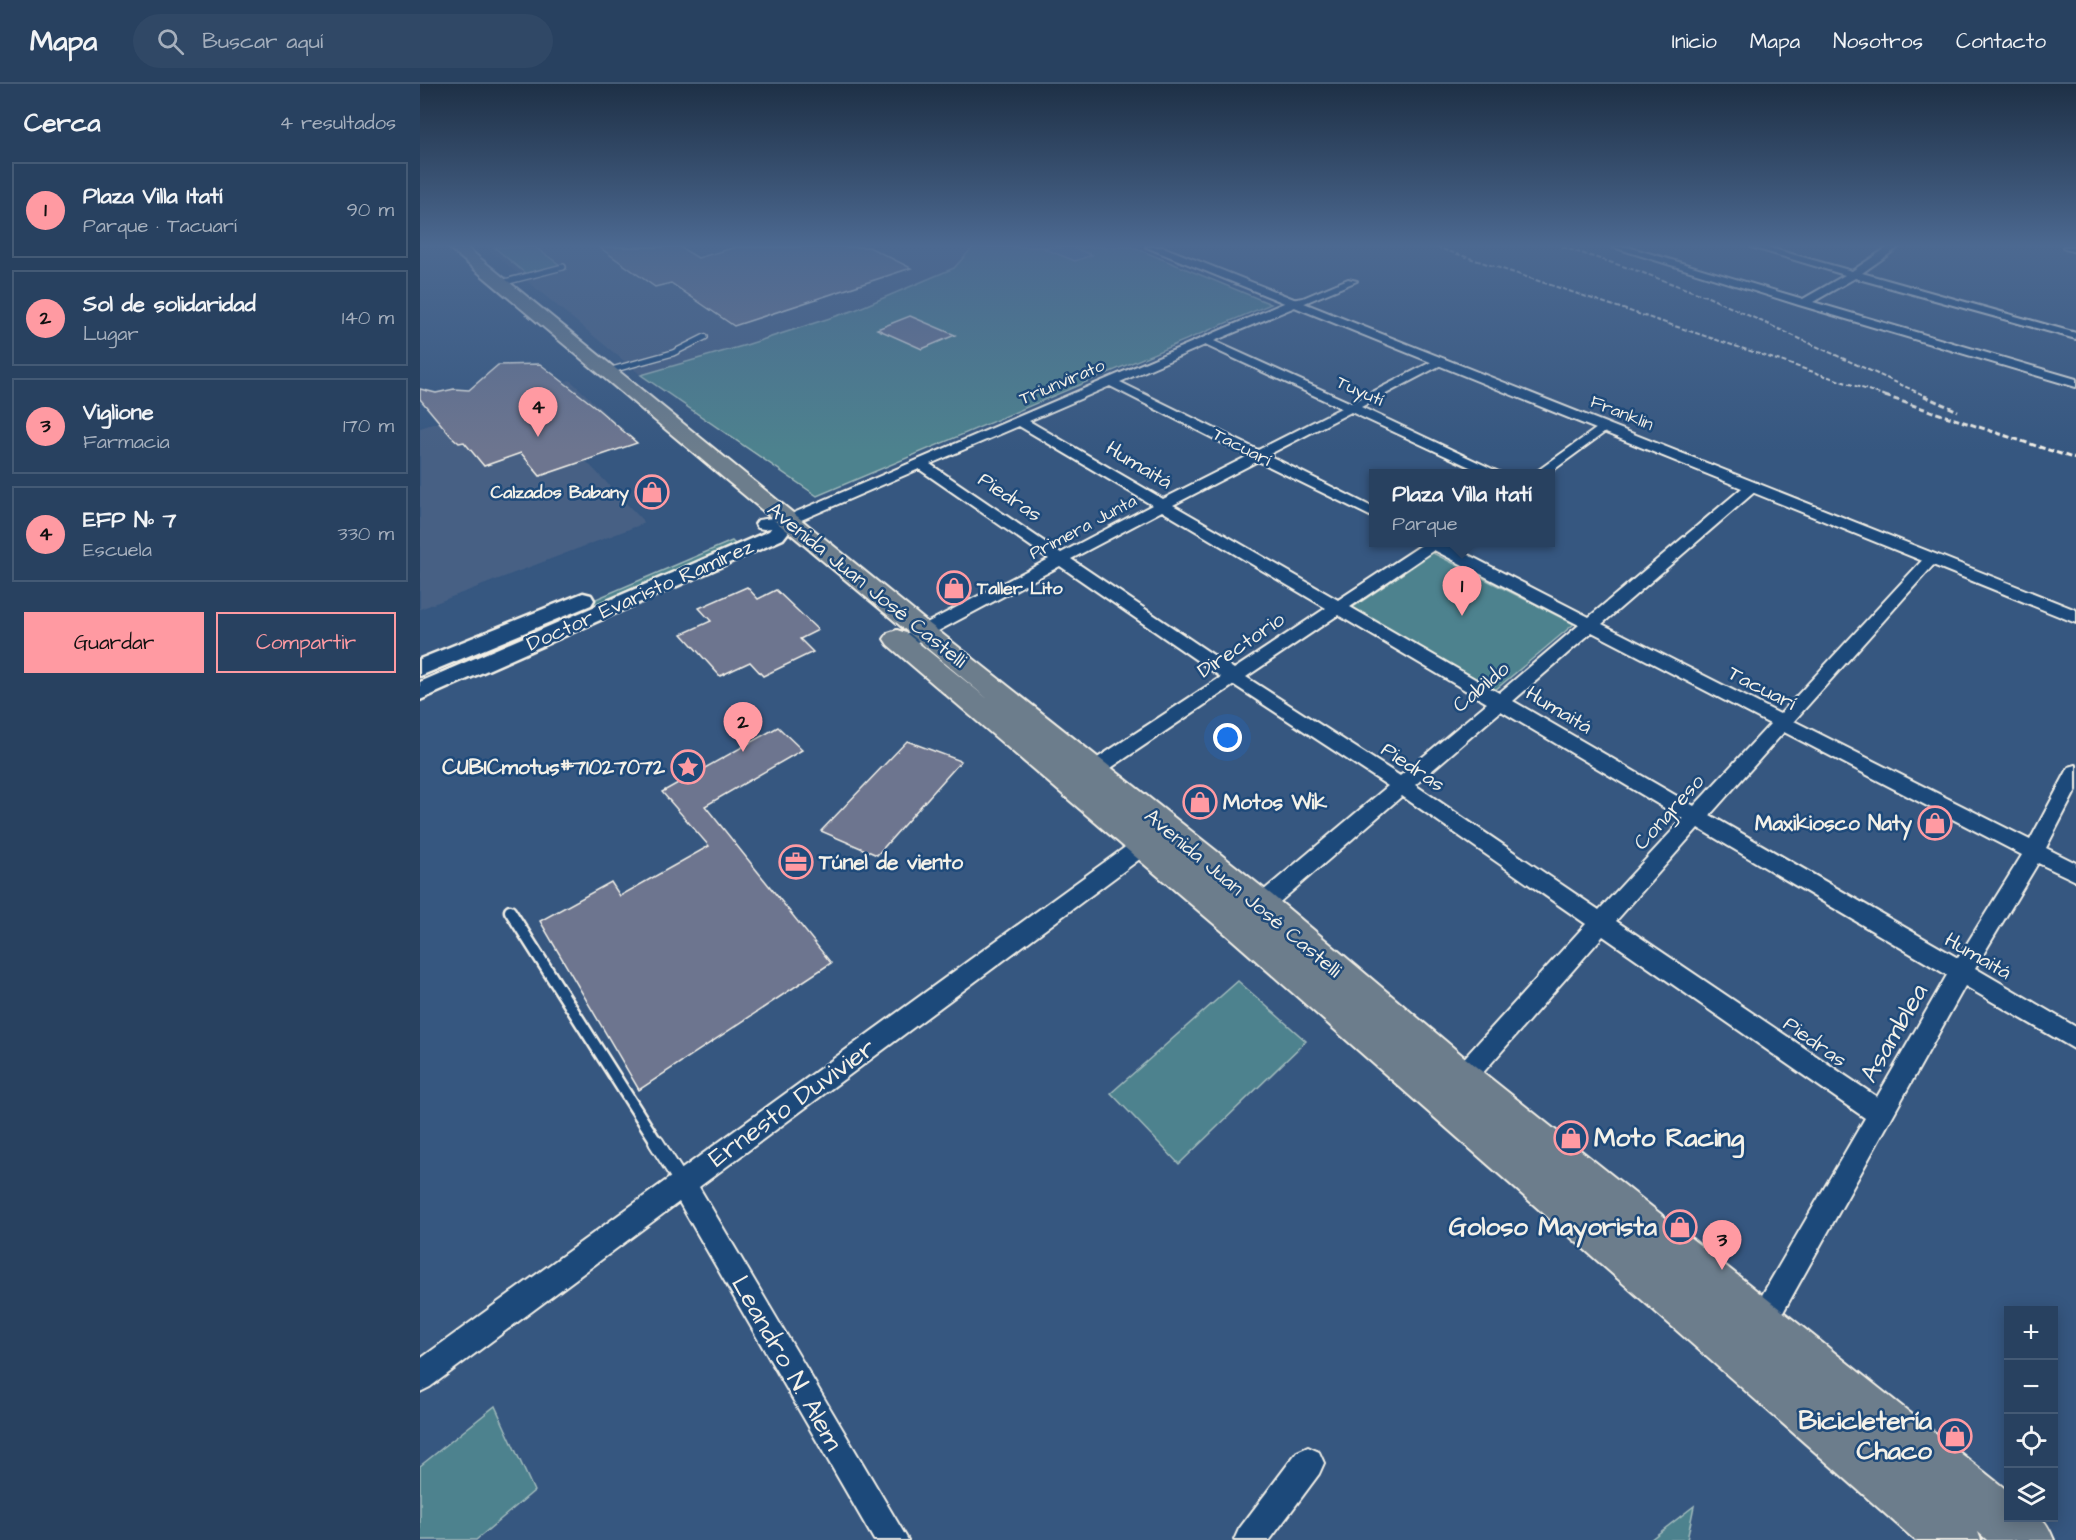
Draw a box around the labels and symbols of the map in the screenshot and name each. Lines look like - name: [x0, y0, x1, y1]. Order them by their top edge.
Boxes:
- street label: Triunvirato: [1015, 353, 1109, 411]
- street label: Tuyutí: [1332, 370, 1388, 413]
- pin: 4: [518, 388, 558, 437]
- street label: Franklin: [1587, 389, 1657, 437]
- street label: Tacuarí: [1208, 422, 1276, 472]
- street label: Humaitá: [1100, 434, 1178, 496]
- street label: Piedras: [972, 465, 1048, 529]
- shop icon: Calzados Babany: [634, 474, 670, 510]
- place label: Calzados Babany: [491, 480, 629, 506]
- street label: Primera Junta: [1025, 488, 1141, 566]
- street label: Avenida Juan José Castelli: [761, 495, 973, 675]
- street label: Doctor Evaristo Ramírez: [522, 532, 759, 658]
- pin: 1: [1442, 566, 1482, 616]
- shop icon: Taller Lito: [936, 570, 972, 606]
- place label: Taller Lito: [976, 576, 1063, 601]
- street label: Directorio: [1191, 605, 1291, 685]
- street label: Cabildo: [1446, 654, 1516, 719]
- street label: Tacuarí: [1723, 658, 1802, 718]
- street label: Humaitá: [1520, 679, 1598, 741]
- pin: 2: [724, 702, 762, 752]
- your location: [1213, 723, 1242, 752]
- street label: Piedras: [1375, 735, 1451, 799]
- place icon: CUBICmotus#71027072: [670, 749, 706, 785]
- place label: CUBICmotus#71027072: [442, 753, 666, 782]
- street label: Congreso: [1627, 767, 1713, 858]
- shop icon: Motos Wik: [1182, 784, 1218, 820]
- place label: Motos Wik: [1223, 788, 1327, 817]
- street label: Avenida Juan José Castelli: [1138, 802, 1348, 984]
- shop icon: Maxikiosco Naty: [1917, 805, 1953, 841]
- place label: Maxikiosco Naty: [1755, 809, 1912, 841]
- office icon: Túnel de viento: [778, 844, 814, 880]
- place label: Túnel de viento: [818, 848, 963, 877]
- street label: Humaitá: [1939, 925, 2017, 987]
- street label: Asamblea: [1851, 977, 1937, 1089]
- street label: Piedras: [1777, 1010, 1853, 1074]
- street label: Ernesto Duvivier: [701, 1030, 883, 1176]
- shop icon: Moto Racing: [1553, 1120, 1589, 1156]
- place label: Moto Racing: [1594, 1120, 1745, 1159]
- place label: Goloso Mayorista: [1449, 1209, 1658, 1248]
- shop icon: Goloso Mayorista: [1662, 1209, 1698, 1245]
- pin: 3: [1702, 1220, 1742, 1270]
- street label: Leandro N. Alem: [722, 1269, 852, 1458]
- place label: Bicicletería Chaco: [1798, 1403, 1933, 1469]
- shop icon: Bicicletería Chaco: [1937, 1418, 1973, 1454]

